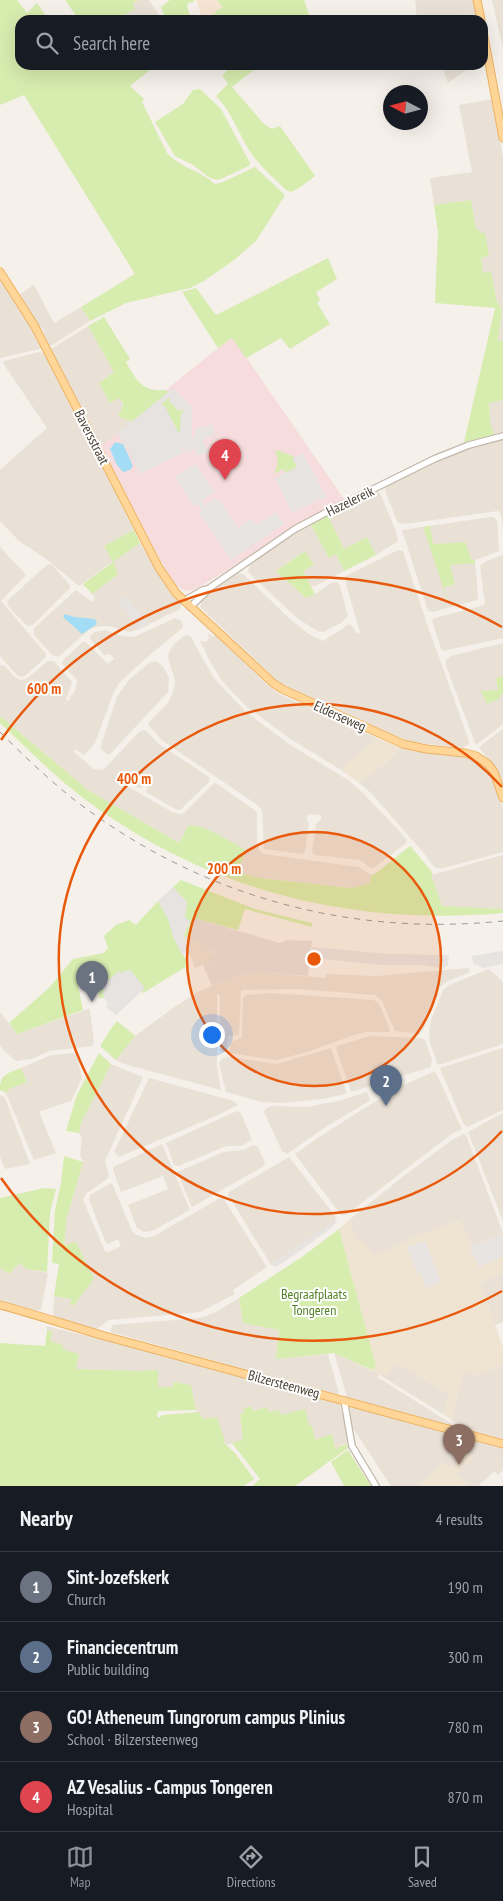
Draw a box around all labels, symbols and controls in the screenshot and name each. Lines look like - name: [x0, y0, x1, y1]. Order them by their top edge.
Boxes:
- search box: [15, 15, 488, 70]
- icon: search: [33, 29, 61, 57]
- text: Search here: [73, 31, 150, 55]
- north arrow: [383, 85, 428, 130]
- street label: Baversstraat: [70, 406, 114, 468]
- pin: 4: [209, 439, 241, 480]
- street label: Hazelereik: [323, 482, 377, 520]
- text: 600 m: [27, 679, 61, 698]
- street label: Elderseweg: [311, 697, 369, 735]
- text: 400 m: [117, 769, 151, 788]
- text: 200 m: [207, 859, 241, 878]
- centre of rings: [305, 950, 323, 968]
- pin: 1: [76, 961, 108, 1002]
- your location: [199, 1022, 225, 1048]
- pin: 2: [370, 1065, 402, 1106]
- park label: Begraafplaats Tongeren: [281, 1285, 347, 1319]
- street label: Bilzersteenweg: [246, 1366, 322, 1402]
- pin: 3: [443, 1424, 475, 1465]
- text: Nearby: [20, 1505, 73, 1532]
- text: 4 results: [436, 1509, 483, 1529]
- text: Sint-Jozefskerk: [67, 1565, 169, 1589]
- text: 1: [32, 1577, 40, 1597]
- text: 190 m: [448, 1577, 483, 1597]
- text: Church: [67, 1589, 105, 1609]
- text: Financiecentrum: [67, 1635, 178, 1659]
- text: 2: [32, 1647, 40, 1667]
- text: 300 m: [448, 1647, 483, 1667]
- text: Public building: [67, 1659, 149, 1679]
- text: GO! Atheneum Tungrorum campus Plinius: [67, 1705, 345, 1729]
- text: 3: [32, 1717, 40, 1737]
- text: 780 m: [448, 1717, 483, 1737]
- text: School · Bilzersteenweg: [67, 1729, 198, 1749]
- text: AZ Vesalius - Campus Tongeren: [67, 1775, 273, 1799]
- text: 4: [32, 1787, 40, 1807]
- text: 870 m: [448, 1787, 483, 1807]
- text: Hospital: [67, 1799, 113, 1819]
- tab: Map: [66, 1843, 94, 1891]
- tab: Directions: [227, 1843, 275, 1891]
- tab: Saved: [408, 1843, 437, 1891]

